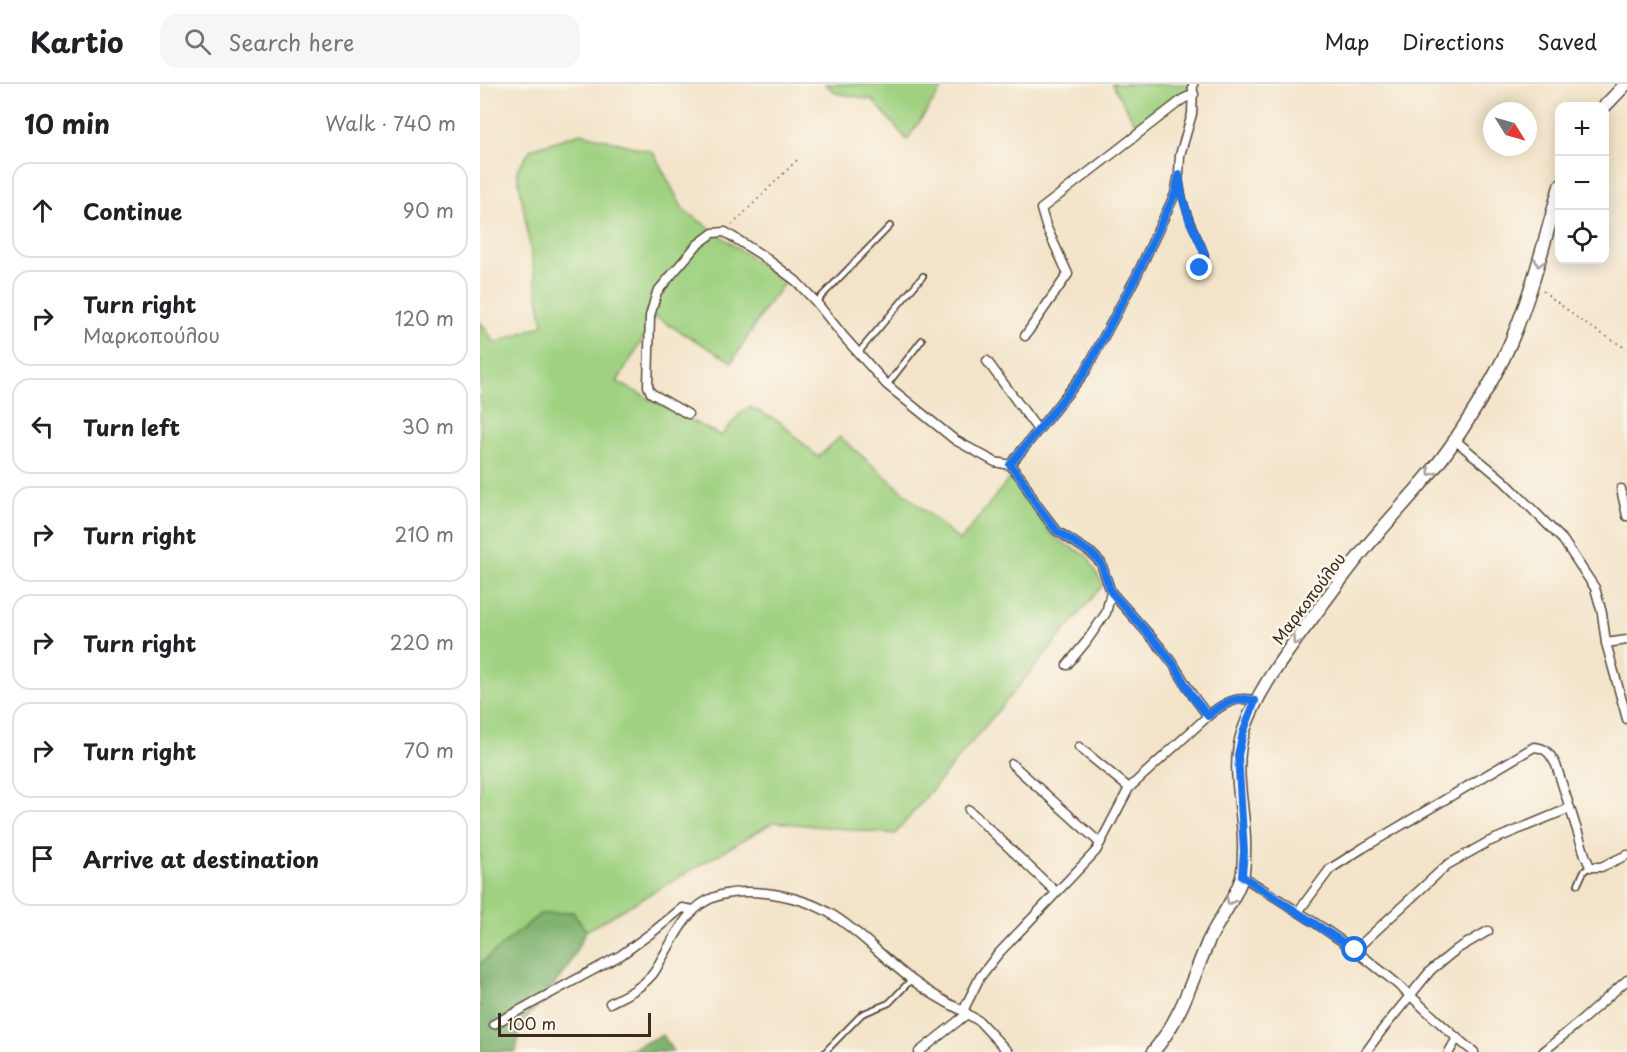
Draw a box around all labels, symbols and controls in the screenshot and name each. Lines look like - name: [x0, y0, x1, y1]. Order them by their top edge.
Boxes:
- search box: [160, 14, 580, 68]
- text: Kartio: [30, 20, 124, 63]
- icon: search: [181, 25, 214, 58]
- text: Search here: [229, 25, 354, 58]
- text: Map: [1324, 25, 1369, 57]
- text: Directions: [1402, 25, 1504, 57]
- text: Saved: [1537, 25, 1597, 57]
- north arrow: [1483, 102, 1537, 156]
- map controls: [1555, 102, 1609, 264]
- button: +: [1555, 102, 1609, 156]
- text: 10 min: [24, 104, 110, 143]
- text: Walk · 740 m: [325, 108, 456, 138]
- button: −: [1555, 156, 1609, 210]
- icon: ahead: [26, 194, 59, 227]
- text: Continue: [83, 194, 182, 227]
- text: 90 m: [403, 195, 454, 225]
- button: locate: [1555, 210, 1609, 264]
- route end: [1186, 254, 1212, 280]
- one-way arrow: [1533, 258, 1546, 268]
- text: Turn right: [83, 287, 196, 320]
- icon: right: [26, 302, 59, 335]
- text: 120 m: [395, 303, 454, 333]
- text: Μαρκοπούλου: [83, 320, 220, 350]
- icon: left: [26, 410, 59, 443]
- text: Turn left: [83, 410, 180, 443]
- text: 30 m: [401, 411, 454, 441]
- one-way arrow: [1427, 466, 1438, 477]
- icon: right: [26, 518, 59, 551]
- text: Turn right: [83, 518, 196, 551]
- text: 210 m: [395, 519, 454, 549]
- street label: Μαρκοπούλου: [1265, 547, 1351, 649]
- icon: right: [26, 626, 59, 659]
- text: Turn right: [83, 626, 196, 659]
- text: 220 m: [390, 627, 454, 657]
- one-way arrow: [1292, 634, 1303, 645]
- icon: right: [26, 734, 59, 767]
- text: Turn right: [83, 734, 196, 767]
- text: 70 m: [404, 735, 454, 765]
- icon: arrive: [26, 842, 59, 875]
- text: Arrive at destination: [83, 842, 319, 875]
- one-way arrow: [1226, 895, 1238, 906]
- route start: [1341, 936, 1367, 962]
- scale bar: [498, 1010, 651, 1038]
- text: 100 m: [507, 1011, 556, 1035]

